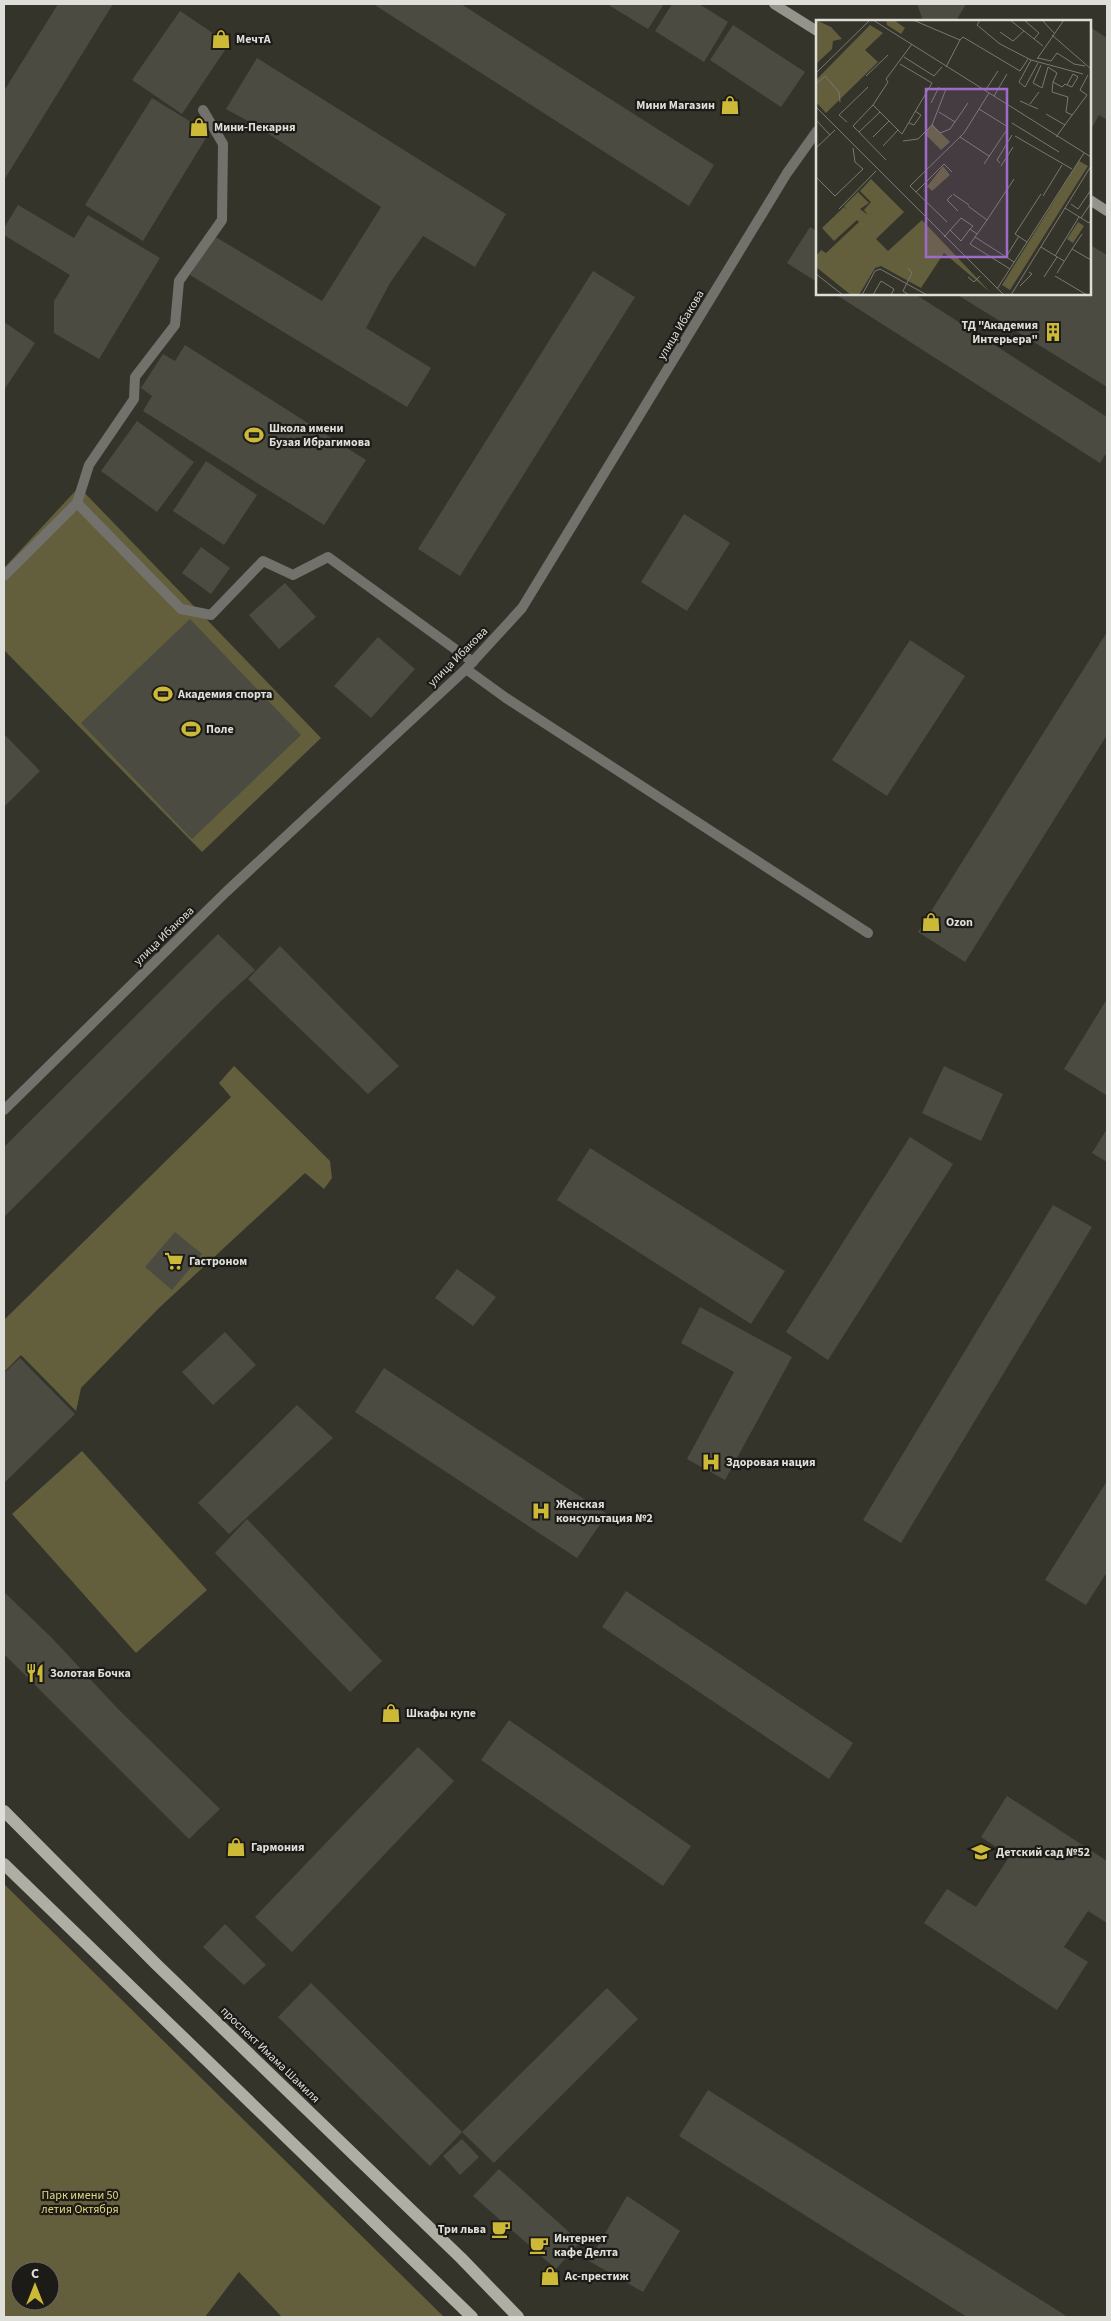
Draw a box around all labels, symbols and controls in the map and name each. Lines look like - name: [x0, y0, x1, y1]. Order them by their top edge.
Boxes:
- inset map: [816, 20, 1091, 295]
- shop icon: МечтА: [210, 28, 232, 50]
- place label: МечтА: [236, 31, 271, 48]
- shop icon: Мини Магазин: [719, 94, 741, 116]
- place label: Мини Магазин: [636, 97, 715, 114]
- shop icon: Мини-Пекарня: [188, 116, 210, 138]
- place label: Мини-Пекарня: [214, 119, 295, 136]
- street label: улица Ибакова: [653, 287, 709, 363]
- place label: ТД "Академия Интерьера": [962, 317, 1038, 348]
- building icon: ТД "Академия Интерьера": [1042, 321, 1064, 343]
- place label: Школа имени Бузая Ибрагимова: [269, 420, 370, 451]
- sports icon: Школа имени Бузая Ибрагимова: [243, 424, 265, 446]
- street label: улица Ибакова: [424, 623, 492, 691]
- sports icon: Академия спорта: [152, 683, 174, 705]
- place label: Академия спорта: [177, 686, 272, 703]
- sports icon: Поле: [180, 718, 202, 740]
- place label: Поле: [206, 721, 234, 738]
- street label: улица Ибакова: [130, 903, 198, 969]
- shop icon: Ozon: [920, 911, 942, 933]
- place label: Ozon: [946, 914, 973, 931]
- supermarket icon: Гастроном: [163, 1250, 185, 1272]
- place label: Гастроном: [189, 1253, 247, 1270]
- hospital icon: Здоровая нация: [700, 1451, 722, 1473]
- place label: Здоровая нация: [726, 1454, 815, 1471]
- place label: Женская консультация №2: [556, 1496, 653, 1527]
- hospital icon: Женская консультация №2: [530, 1500, 552, 1522]
- restaurant icon: Золотая Бочка: [24, 1662, 46, 1684]
- place label: Золотая Бочка: [50, 1665, 131, 1682]
- shop icon: Шкафы купе: [380, 1702, 402, 1724]
- place label: Шкафы купе: [406, 1705, 476, 1722]
- shop icon: Гармония: [225, 1836, 247, 1858]
- place label: Гармония: [251, 1839, 305, 1856]
- school or university icon: Детский сад №52: [970, 1841, 992, 1863]
- place label: Детский сад №52: [996, 1844, 1090, 1861]
- street label: проспект Имама Шамиля: [216, 2003, 324, 2107]
- park label: Парк имени 50 летия Октября: [41, 2187, 119, 2218]
- cafe icon: Три льва: [490, 2218, 512, 2240]
- place label: Три льва: [438, 2221, 486, 2238]
- place label: Интернет кафе Делта: [554, 2230, 618, 2261]
- cafe icon: Интернет кафе Делта: [528, 2234, 550, 2256]
- north arrow: [10, 2261, 60, 2311]
- text: С: [31, 2264, 39, 2284]
- shop icon: Ас-престиж: [539, 2265, 561, 2287]
- place label: Ас-престиж: [564, 2268, 629, 2285]

